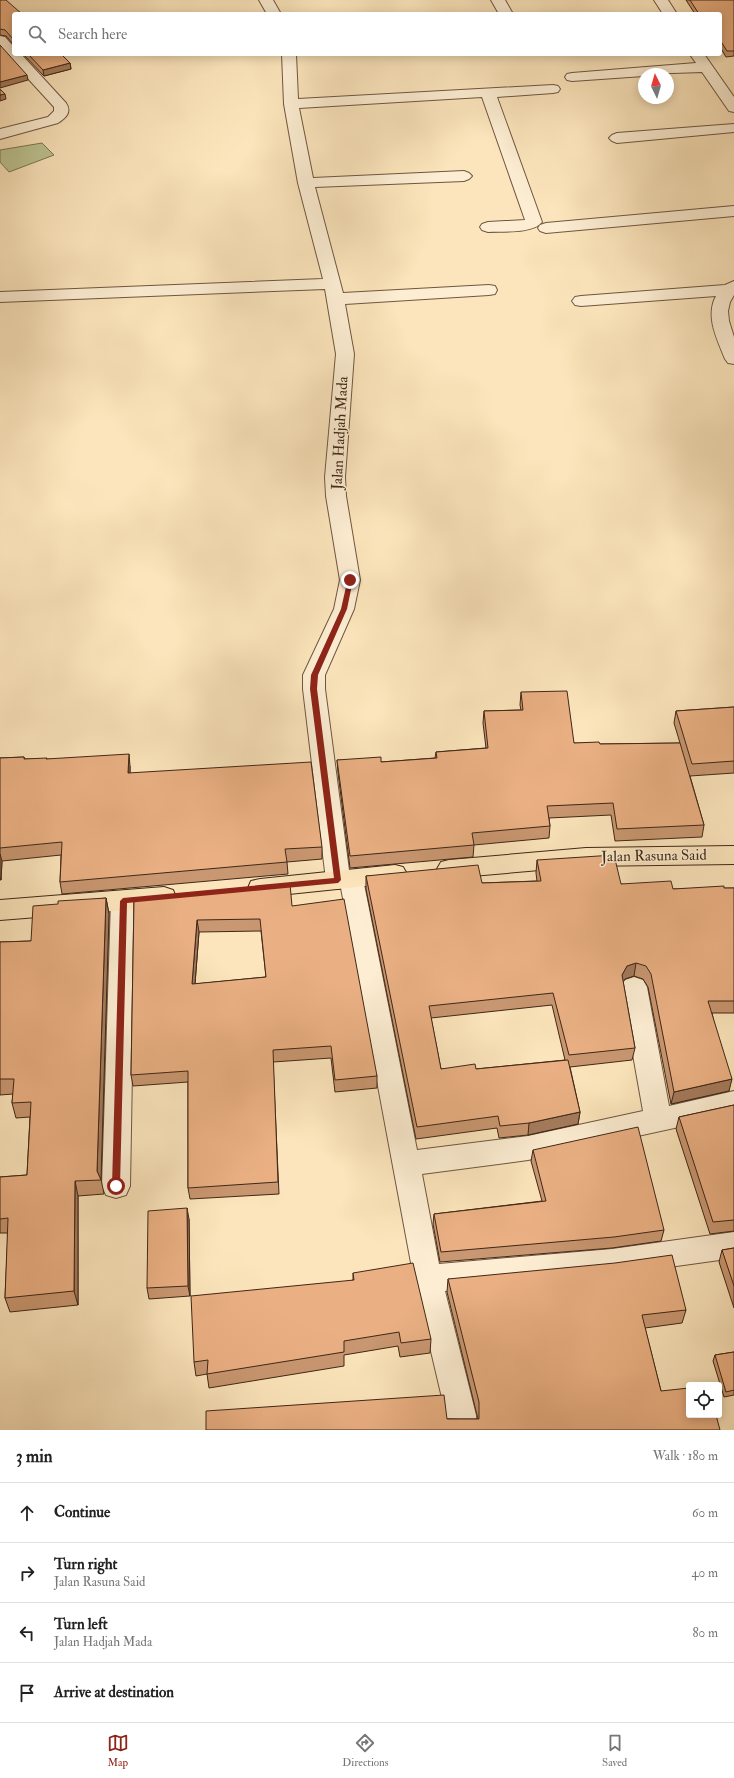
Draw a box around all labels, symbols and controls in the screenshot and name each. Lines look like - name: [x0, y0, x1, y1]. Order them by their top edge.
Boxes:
- search box: [12, 12, 722, 56]
- icon: search: [26, 23, 48, 45]
- text: Search here: [58, 25, 127, 44]
- north arrow: [638, 68, 674, 104]
- street label: Jalan Hadjah Mada: [327, 375, 353, 491]
- route end: [341, 571, 359, 589]
- street label: Jalan Rasuna Said: [600, 846, 708, 867]
- route start: [107, 1177, 125, 1195]
- map controls: [686, 1382, 722, 1418]
- button: locate: [686, 1382, 722, 1418]
- text: 3 min: [16, 1446, 53, 1467]
- text: Walk · 180 m: [653, 1448, 718, 1464]
- icon: ahead: [16, 1502, 38, 1524]
- text: Continue: [54, 1503, 110, 1522]
- text: 60 m: [692, 1505, 718, 1521]
- text: Turn right: [54, 1555, 117, 1574]
- icon: right: [16, 1562, 38, 1584]
- text: 40 m: [692, 1565, 718, 1581]
- text: Jalan Rasuna Said: [54, 1574, 145, 1590]
- text: Turn left: [54, 1615, 108, 1634]
- icon: left: [16, 1622, 38, 1644]
- text: 80 m: [692, 1625, 718, 1641]
- text: Jalan Hadjah Mada: [54, 1634, 152, 1650]
- icon: arrive: [16, 1682, 38, 1704]
- text: Arrive at destination: [54, 1683, 174, 1702]
- tab: Map: [107, 1732, 129, 1769]
- tab: Directions: [342, 1732, 389, 1769]
- tab: Saved: [602, 1732, 627, 1769]

